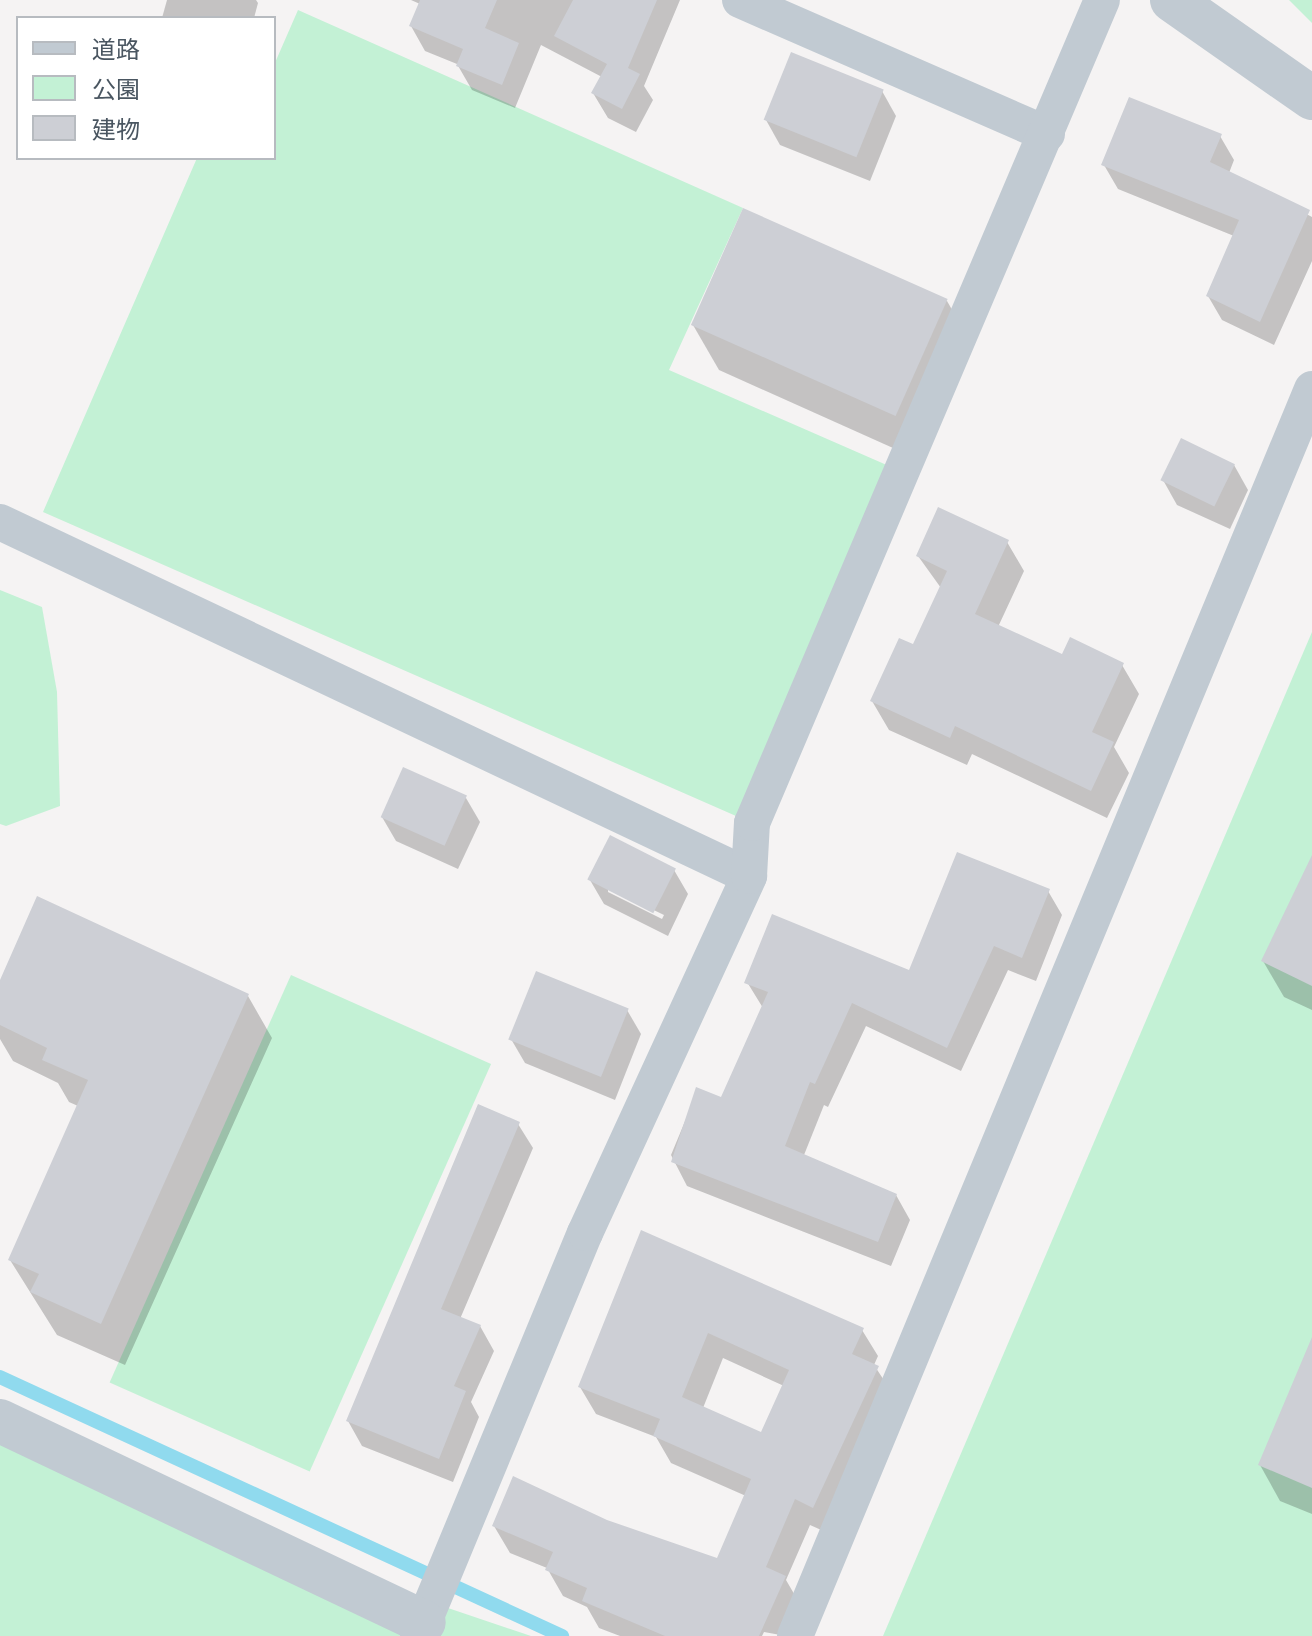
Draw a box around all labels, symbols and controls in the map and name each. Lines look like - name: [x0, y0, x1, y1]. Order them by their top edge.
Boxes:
- legend: [16, 16, 276, 160]
- text: 道路: [92, 31, 140, 67]
- text: 公園: [92, 71, 140, 107]
- text: 建物: [92, 111, 140, 147]

